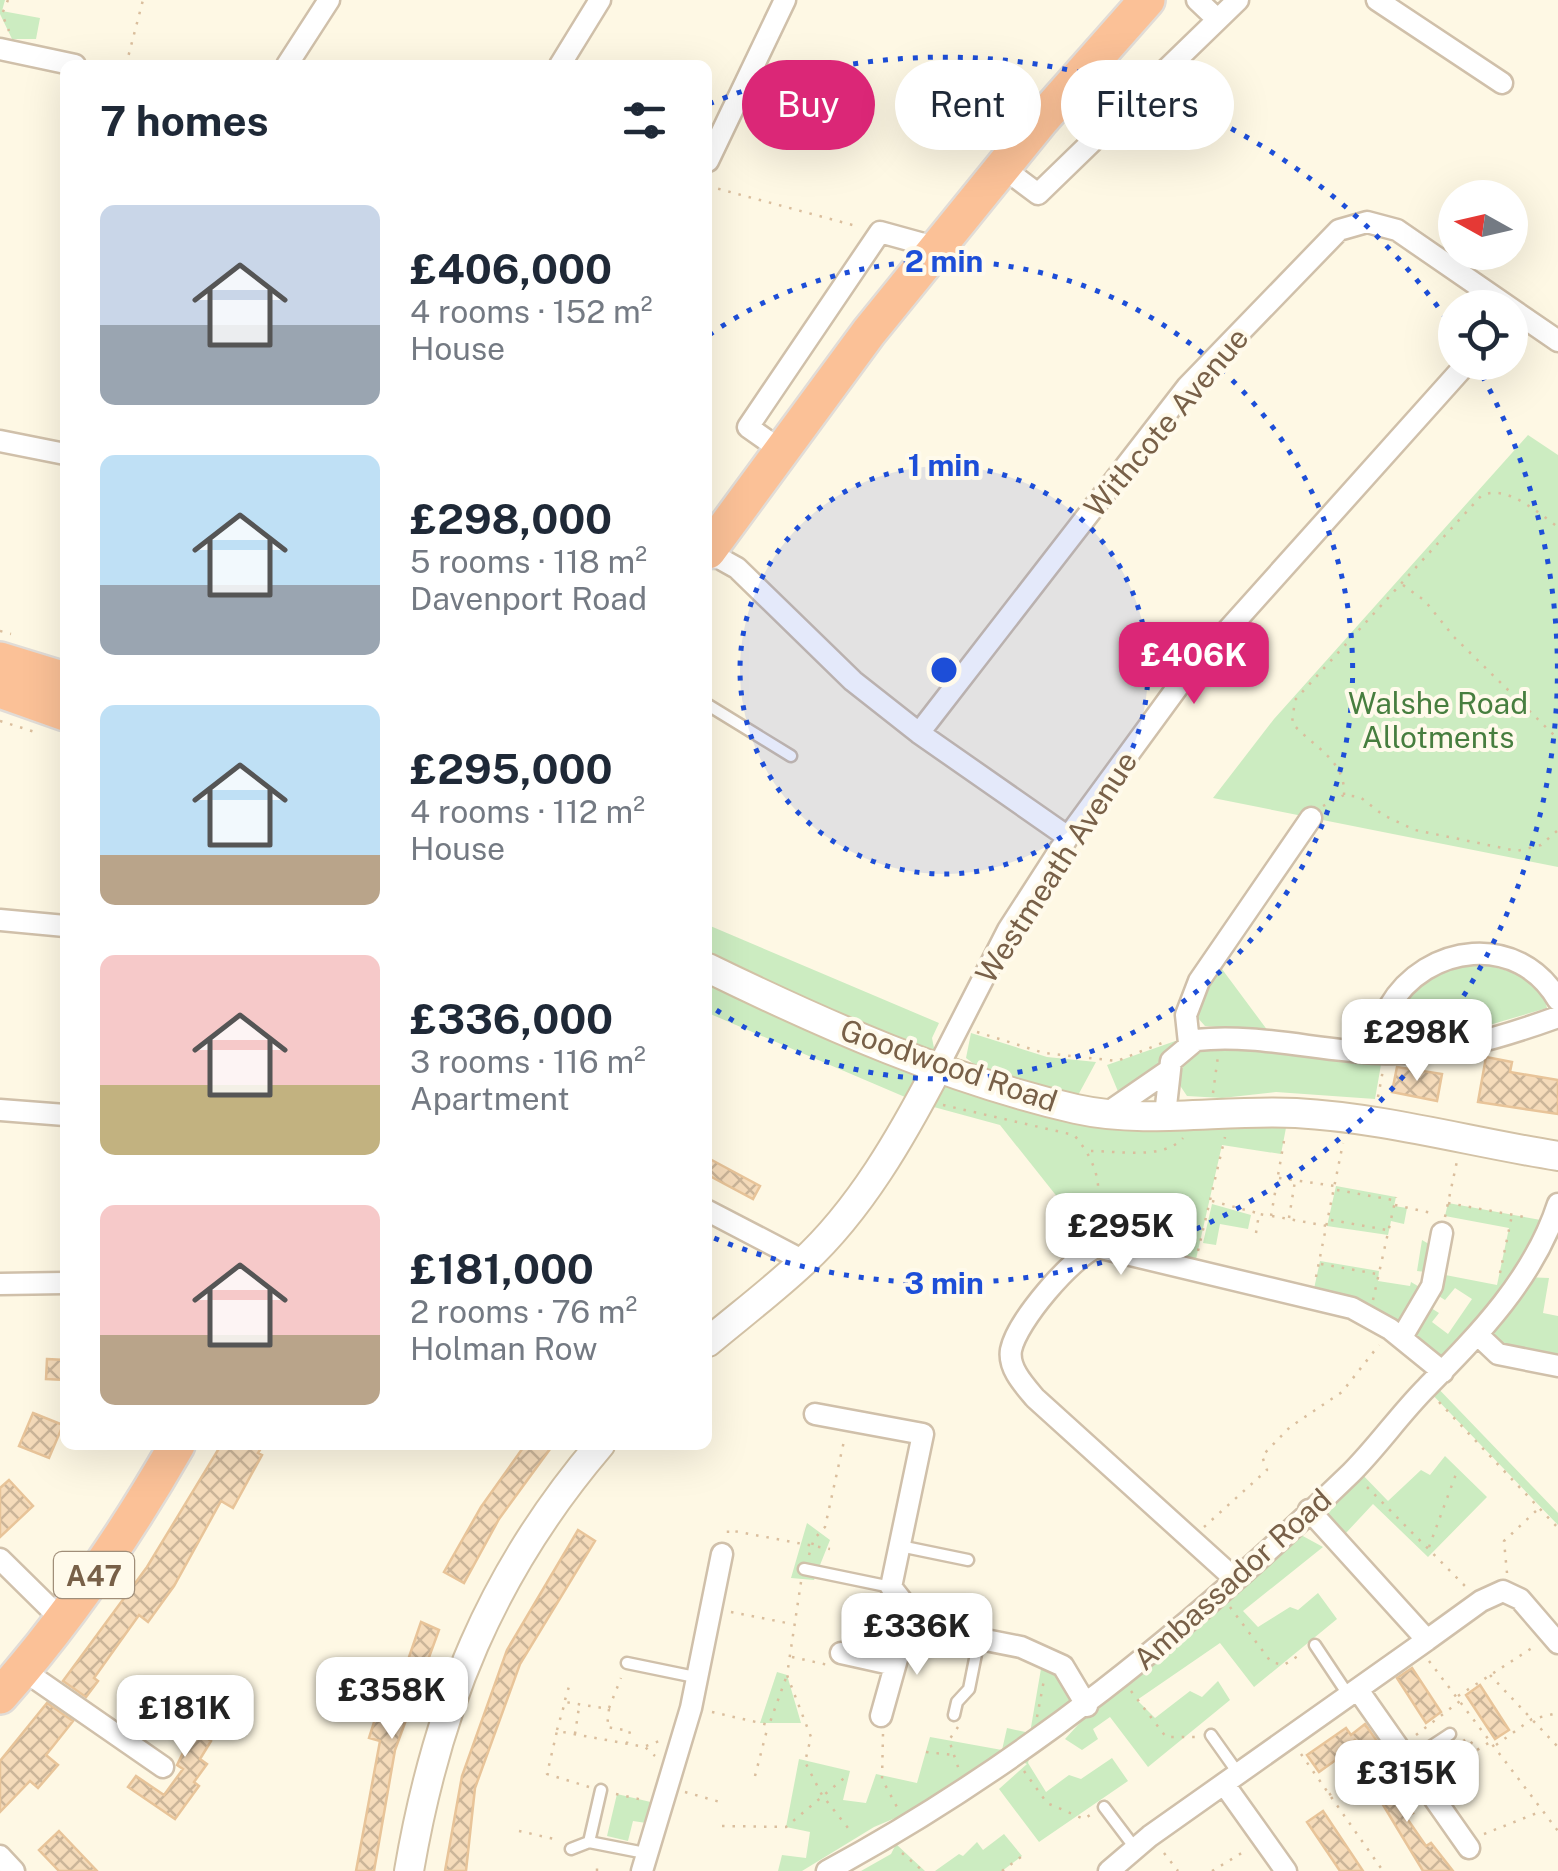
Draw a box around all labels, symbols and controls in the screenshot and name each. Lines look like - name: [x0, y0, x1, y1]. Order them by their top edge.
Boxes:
- chip: Buy: [742, 60, 875, 150]
- chip: Rent: [895, 60, 1041, 150]
- chip: Filters: [1061, 60, 1234, 150]
- icon: filters: [617, 93, 672, 148]
- text: 7 homes: [100, 96, 269, 145]
- north arrow: [1438, 180, 1528, 270]
- map controls: [1438, 180, 1528, 380]
- text: 2 min: [905, 243, 983, 279]
- text: £406,000: [410, 244, 612, 293]
- icon: home: [180, 245, 300, 365]
- button: locate: [1438, 290, 1528, 380]
- text: 4 rooms · 152 m²: [410, 293, 652, 330]
- street label: Withcote Avenue: [1076, 320, 1256, 524]
- text: House: [410, 330, 505, 367]
- text: 1 min: [908, 447, 980, 483]
- text: £298,000: [410, 494, 612, 543]
- icon: home: [180, 495, 300, 615]
- text: 5 rooms · 118 m²: [410, 543, 647, 580]
- text: Davenport Road: [410, 580, 647, 617]
- pin: £406K: [1124, 622, 1264, 707]
- text: £406K: [1141, 636, 1247, 673]
- centre of rings: [926, 652, 962, 688]
- park label: Walshe Road Allotments: [1348, 685, 1528, 755]
- text: £295,000: [410, 744, 613, 793]
- icon: home: [180, 745, 300, 865]
- street label: Westmeath Avenue: [968, 745, 1144, 989]
- text: 4 rooms · 112 m²: [410, 793, 645, 830]
- text: House: [410, 830, 505, 867]
- text: £336,000: [410, 994, 613, 1043]
- icon: home: [180, 995, 300, 1115]
- pin: £298K: [1347, 999, 1487, 1084]
- street label: Goodwood Road: [836, 1011, 1062, 1119]
- text: £298K: [1364, 1013, 1470, 1050]
- text: 3 rooms · 116 m²: [410, 1043, 646, 1080]
- text: Apartment: [410, 1080, 570, 1117]
- pin: £295K: [1051, 1193, 1191, 1278]
- text: £295K: [1068, 1207, 1174, 1244]
- text: £181,000: [410, 1244, 594, 1293]
- icon: home: [180, 1245, 300, 1365]
- text: 3 min: [904, 1265, 984, 1301]
- text: 2 rooms · 76 m²: [410, 1293, 637, 1330]
- text: Holman Row: [410, 1330, 597, 1367]
- street label: Ambassador Road: [1126, 1481, 1338, 1677]
- road number: A47: [54, 1552, 134, 1598]
- pin: £336K: [847, 1593, 987, 1678]
- text: £336K: [863, 1607, 971, 1644]
- pin: £358K: [322, 1657, 462, 1742]
- text: £358K: [338, 1671, 446, 1708]
- pin: £181K: [115, 1675, 255, 1760]
- text: £181K: [139, 1689, 231, 1726]
- pin: £315K: [1337, 1740, 1477, 1825]
- text: £315K: [1357, 1754, 1457, 1791]

